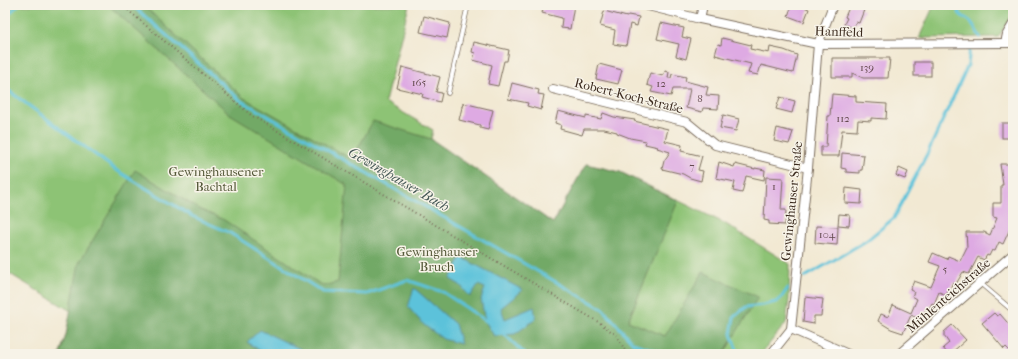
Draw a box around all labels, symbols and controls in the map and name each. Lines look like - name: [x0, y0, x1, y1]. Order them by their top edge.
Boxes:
- street label: Hanffeld: [815, 23, 864, 40]
- house number: 139: [860, 61, 874, 74]
- street label: Robert-Koch-Straße: [573, 75, 685, 116]
- house number: 165: [412, 76, 427, 89]
- house number: 12: [656, 77, 666, 90]
- house number: 8: [697, 92, 703, 105]
- house number: 112: [836, 112, 850, 125]
- street label: Gewinghauser Straße: [778, 140, 805, 262]
- water label: Gewinghauser Bach: [345, 144, 452, 215]
- house number: 7: [689, 160, 695, 173]
- park label: Gewinghausener Bachtal: [169, 164, 264, 194]
- house number: 1: [772, 180, 776, 193]
- house number: 104: [819, 228, 836, 241]
- park label: Gewinghauser Bruch: [397, 244, 478, 274]
- street label: Mühlenteichstraße: [903, 255, 994, 336]
- house number: 5: [943, 263, 948, 276]

